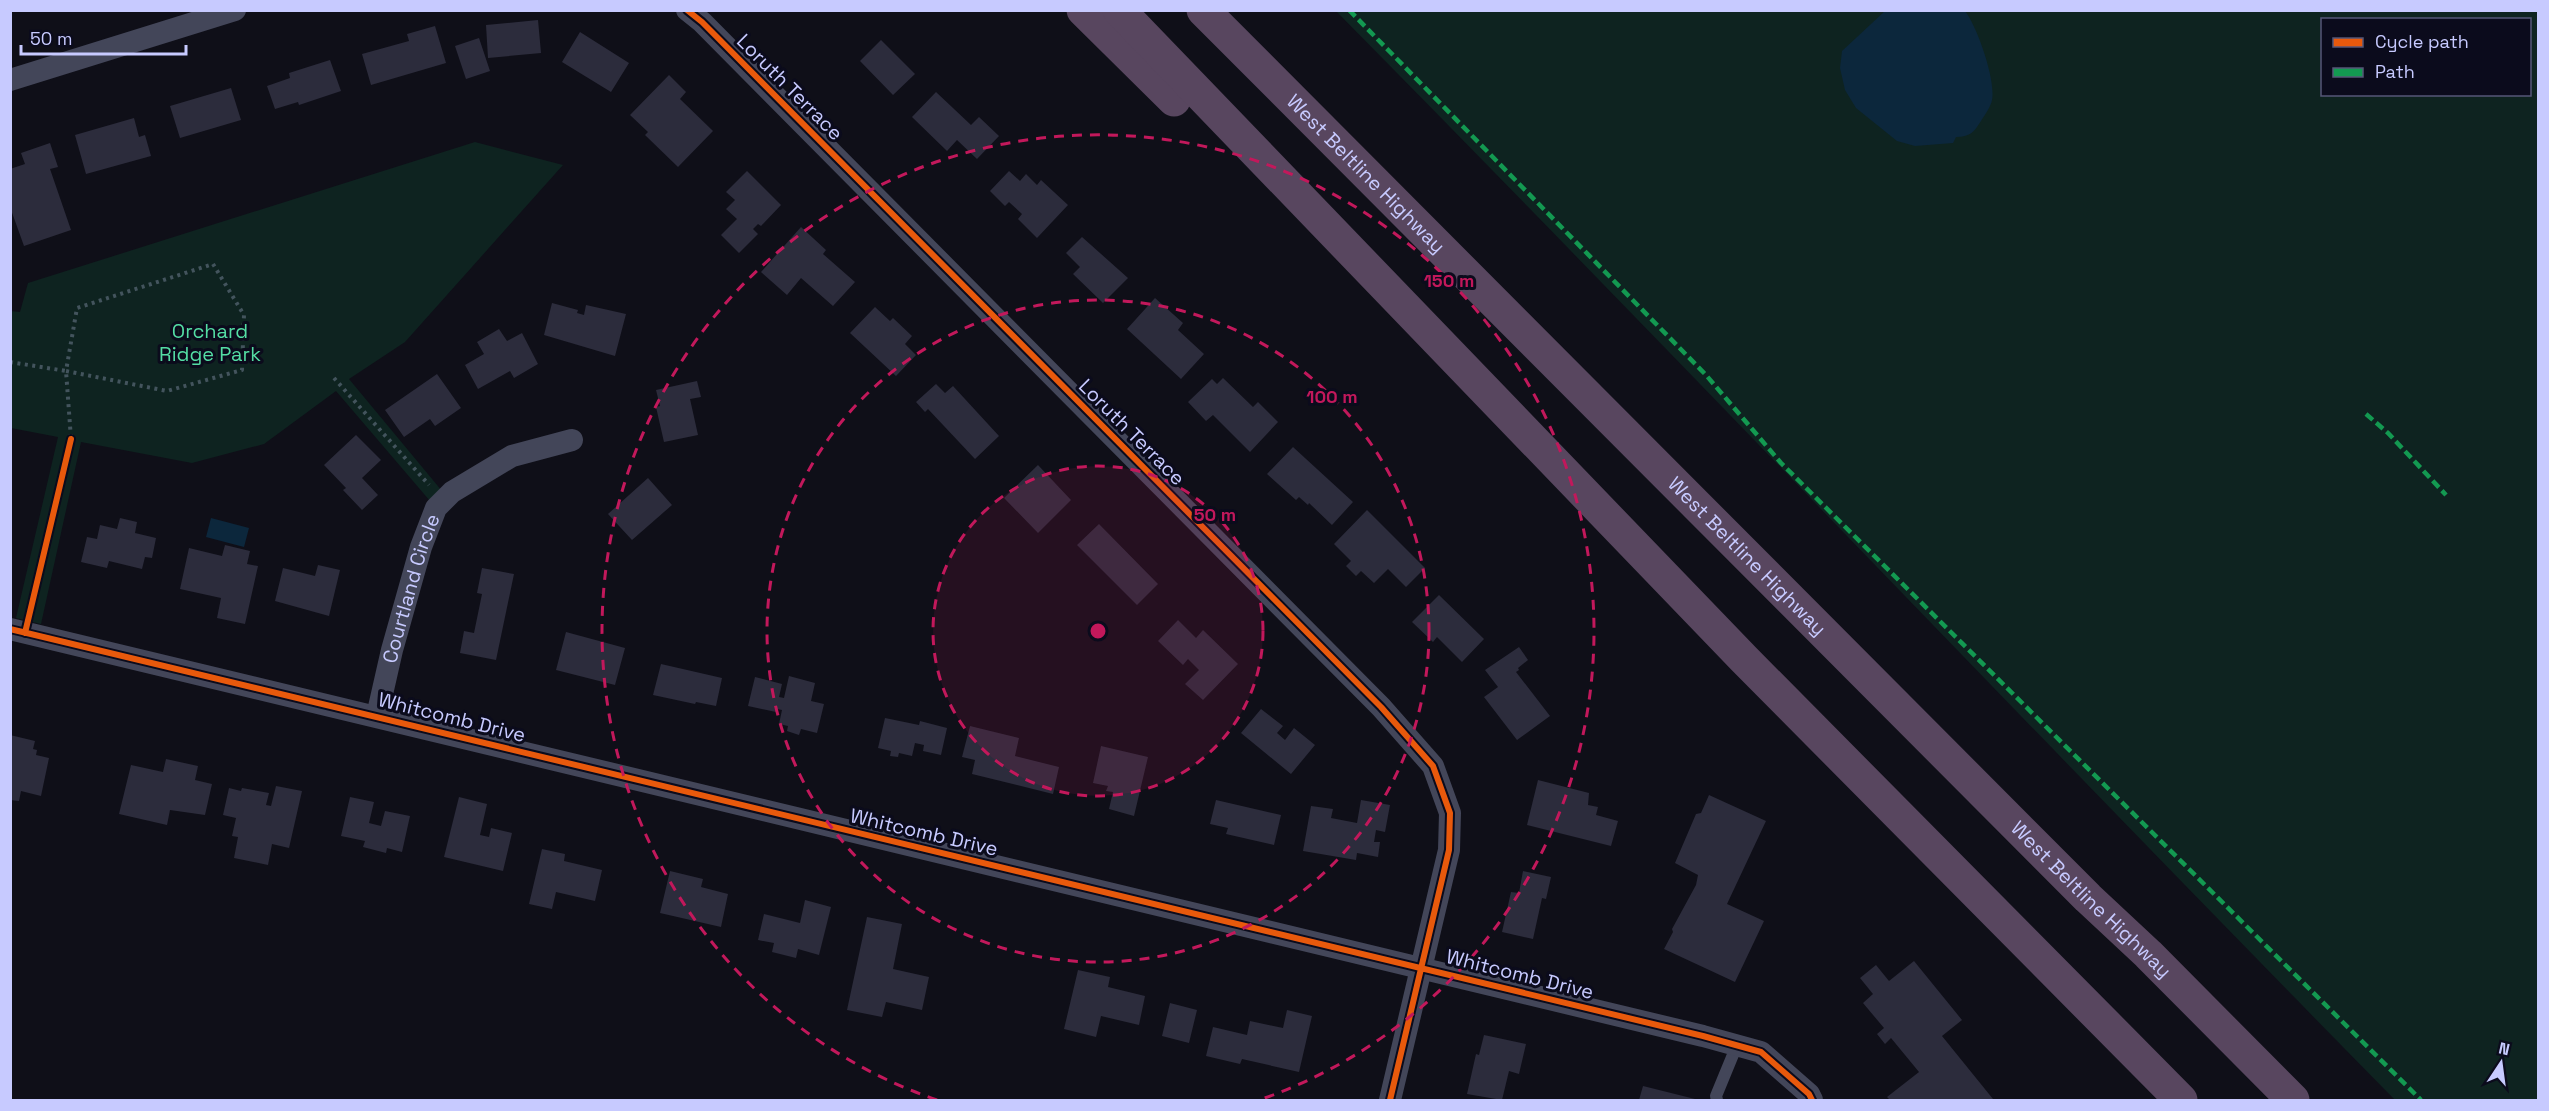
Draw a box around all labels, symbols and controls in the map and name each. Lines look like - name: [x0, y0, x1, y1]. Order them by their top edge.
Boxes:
- scale bar: [21, 18, 186, 56]
- legend: [2321, 18, 2531, 96]
- text: 50 m: [30, 27, 72, 50]
- street label: Loruth Terrace: [731, 28, 849, 146]
- text: Cycle path: [2375, 30, 2469, 53]
- text: Path: [2375, 60, 2415, 83]
- street label: West Beltline Highway: [1281, 89, 1451, 259]
- text: 150 m: [1424, 269, 1474, 292]
- park label: Orchard Ridge Park: [159, 318, 261, 367]
- street label: Loruth Terrace: [1073, 373, 1191, 491]
- text: 100 m: [1306, 385, 1358, 408]
- street label: West Beltline Highway: [1662, 471, 1832, 641]
- text: 50 m: [1194, 503, 1236, 526]
- street label: Courtland Circle: [376, 510, 446, 666]
- centre of rings: [1088, 621, 1108, 641]
- street label: Whitcomb Drive: [376, 686, 528, 748]
- street label: Whitcomb Drive: [848, 802, 1000, 862]
- street label: West Beltline Highway: [2005, 815, 2177, 983]
- street label: Whitcomb Drive: [1444, 943, 1596, 1005]
- north arrow: [2471, 1033, 2531, 1093]
- text: N: [2497, 1037, 2512, 1060]

